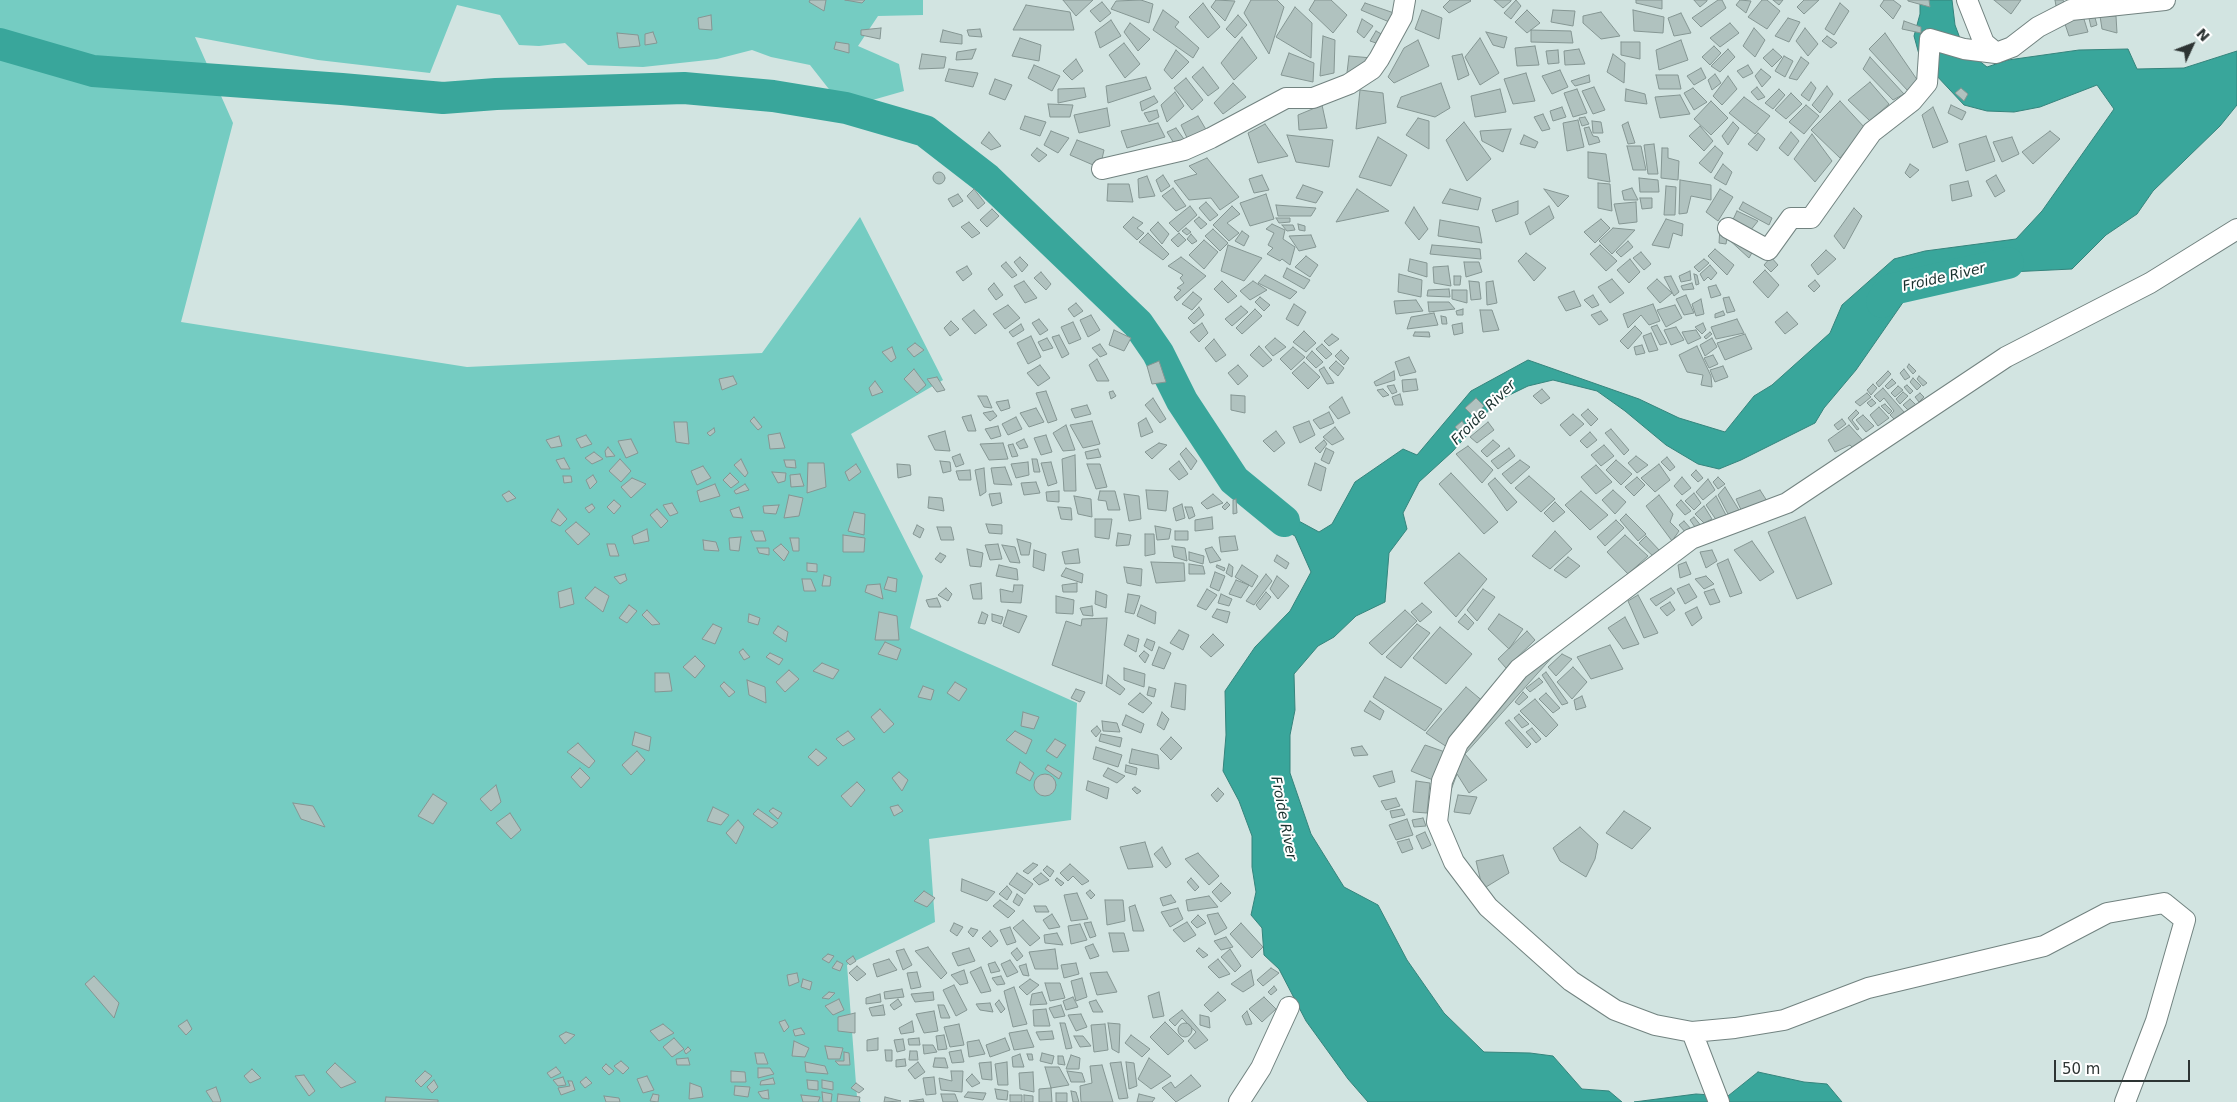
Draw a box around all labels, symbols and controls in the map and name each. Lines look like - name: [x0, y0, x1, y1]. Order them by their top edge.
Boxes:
- north arrow: [2167, 20, 2217, 70]
- text: N: [2193, 25, 2213, 45]
- water label: Froide River: [1901, 260, 1987, 296]
- water label: Froide River: [1448, 377, 1520, 449]
- water label: Froide River: [1267, 775, 1299, 861]
- scale bar: [2057, 1050, 2193, 1082]
- text: 50 m: [2062, 1060, 2100, 1078]

